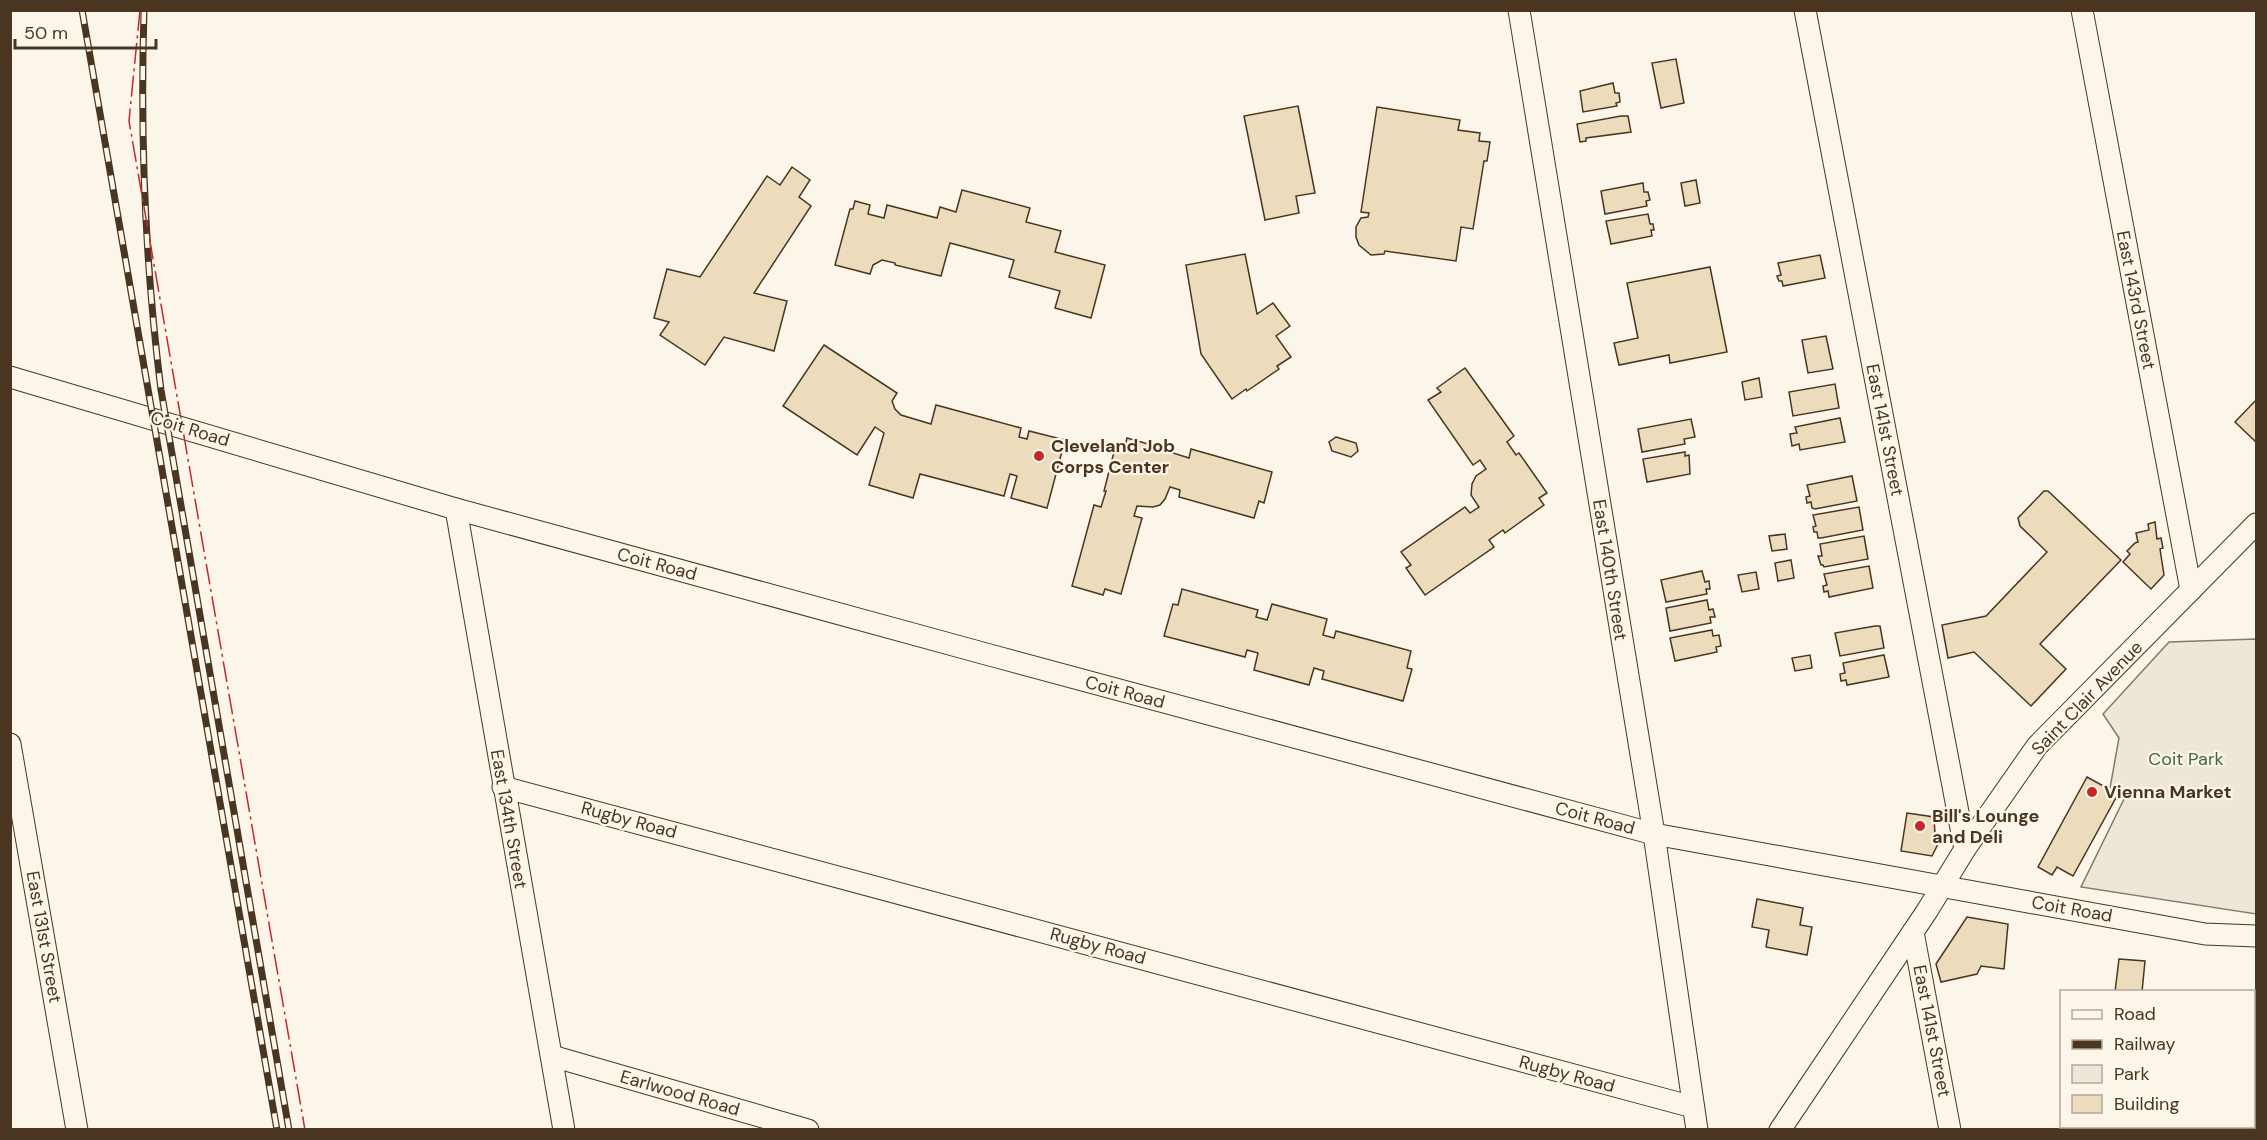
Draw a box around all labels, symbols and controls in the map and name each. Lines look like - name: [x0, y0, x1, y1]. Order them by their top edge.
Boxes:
- scale bar: [15, 12, 156, 50]
- text: 50 m: [24, 21, 68, 45]
- street label: East 143rd Street: [2111, 228, 2161, 372]
- street label: East 141st Street: [1860, 362, 1910, 498]
- street label: Coit Road: [147, 406, 233, 452]
- place label: Cleveland Job Corps Center: [1051, 434, 1175, 479]
- marker: Cleveland Job Corps Center: [1032, 449, 1046, 463]
- street label: East 140th Street: [1587, 498, 1633, 642]
- street label: Coit Road: [614, 542, 700, 586]
- street label: Saint Clair Avenue: [2026, 636, 2148, 760]
- street label: Coit Road: [1082, 670, 1168, 714]
- park label: Coit Park: [2148, 747, 2224, 771]
- street label: East 134th Street: [485, 748, 533, 890]
- place label: Vienna Market: [2104, 780, 2231, 804]
- marker: Vienna Market: [2085, 785, 2099, 799]
- street label: Rugby Road: [578, 796, 680, 844]
- street label: Coit Road: [1552, 796, 1638, 840]
- place label: Bill's Lounge and Deli: [1932, 804, 2040, 849]
- marker: Bill's Lounge and Deli: [1913, 819, 1927, 833]
- street label: East 131st Street: [21, 869, 67, 1005]
- street label: Coit Road: [2030, 890, 2114, 928]
- street label: Rugby Road: [1047, 922, 1149, 970]
- street label: East 141st Street: [1907, 963, 1957, 1099]
- legend: [2060, 990, 2255, 1128]
- text: Road: [2114, 1002, 2156, 1026]
- text: Railway: [2114, 1032, 2176, 1056]
- street label: Rugby Road: [1516, 1050, 1618, 1098]
- text: Park: [2114, 1062, 2150, 1086]
- street label: Earlwood Road: [617, 1064, 743, 1122]
- text: Building: [2114, 1092, 2179, 1116]

